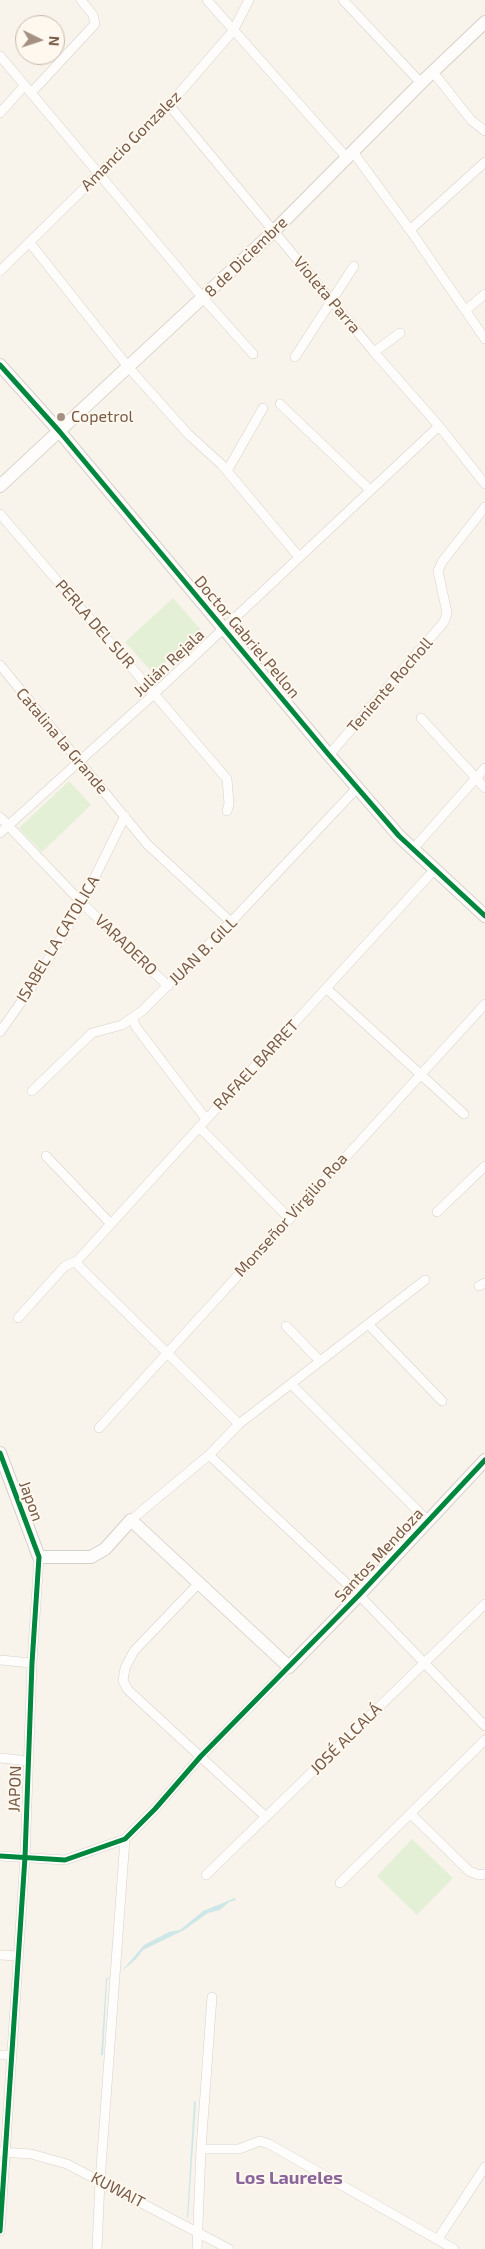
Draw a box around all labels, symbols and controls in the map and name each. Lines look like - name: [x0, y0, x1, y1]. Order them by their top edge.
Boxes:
- north arrow: [15, 15, 65, 65]
- text: N: [46, 35, 63, 47]
- street label: Amancio Gonzalez: [77, 87, 185, 195]
- street label: 8 de Diciembre: [201, 213, 291, 301]
- street label: Violeta Parra: [289, 253, 365, 337]
- place label: Copetrol: [71, 407, 133, 427]
- marker: Copetrol: [55, 411, 67, 423]
- street label: Doctor Gabriel Pellon: [190, 572, 304, 702]
- street label: PERLA DEL SUR: [51, 576, 139, 672]
- street label: Julián Rejala: [130, 625, 208, 701]
- street label: Teniente Rocholl: [343, 633, 437, 737]
- street label: Catalina la Grande: [12, 684, 112, 798]
- street label: ISABEL LA CATOLICA: [12, 872, 104, 1006]
- street label: VARADERO: [91, 911, 161, 979]
- street label: JUAN B. GILL: [165, 913, 241, 989]
- street label: RAFAEL BARRET: [209, 1016, 303, 1114]
- street label: Monseñor Virgilio Roa: [230, 1149, 352, 1281]
- street label: Japon: [15, 1478, 47, 1524]
- street label: Santos Mendoza: [331, 1504, 427, 1606]
- street label: JOSÉ ALCALÁ: [306, 1699, 386, 1779]
- street label: JAPON: [5, 1765, 25, 1813]
- district label: Los Laureles: [235, 2167, 343, 2189]
- street label: KUWAIT: [88, 2168, 148, 2212]

